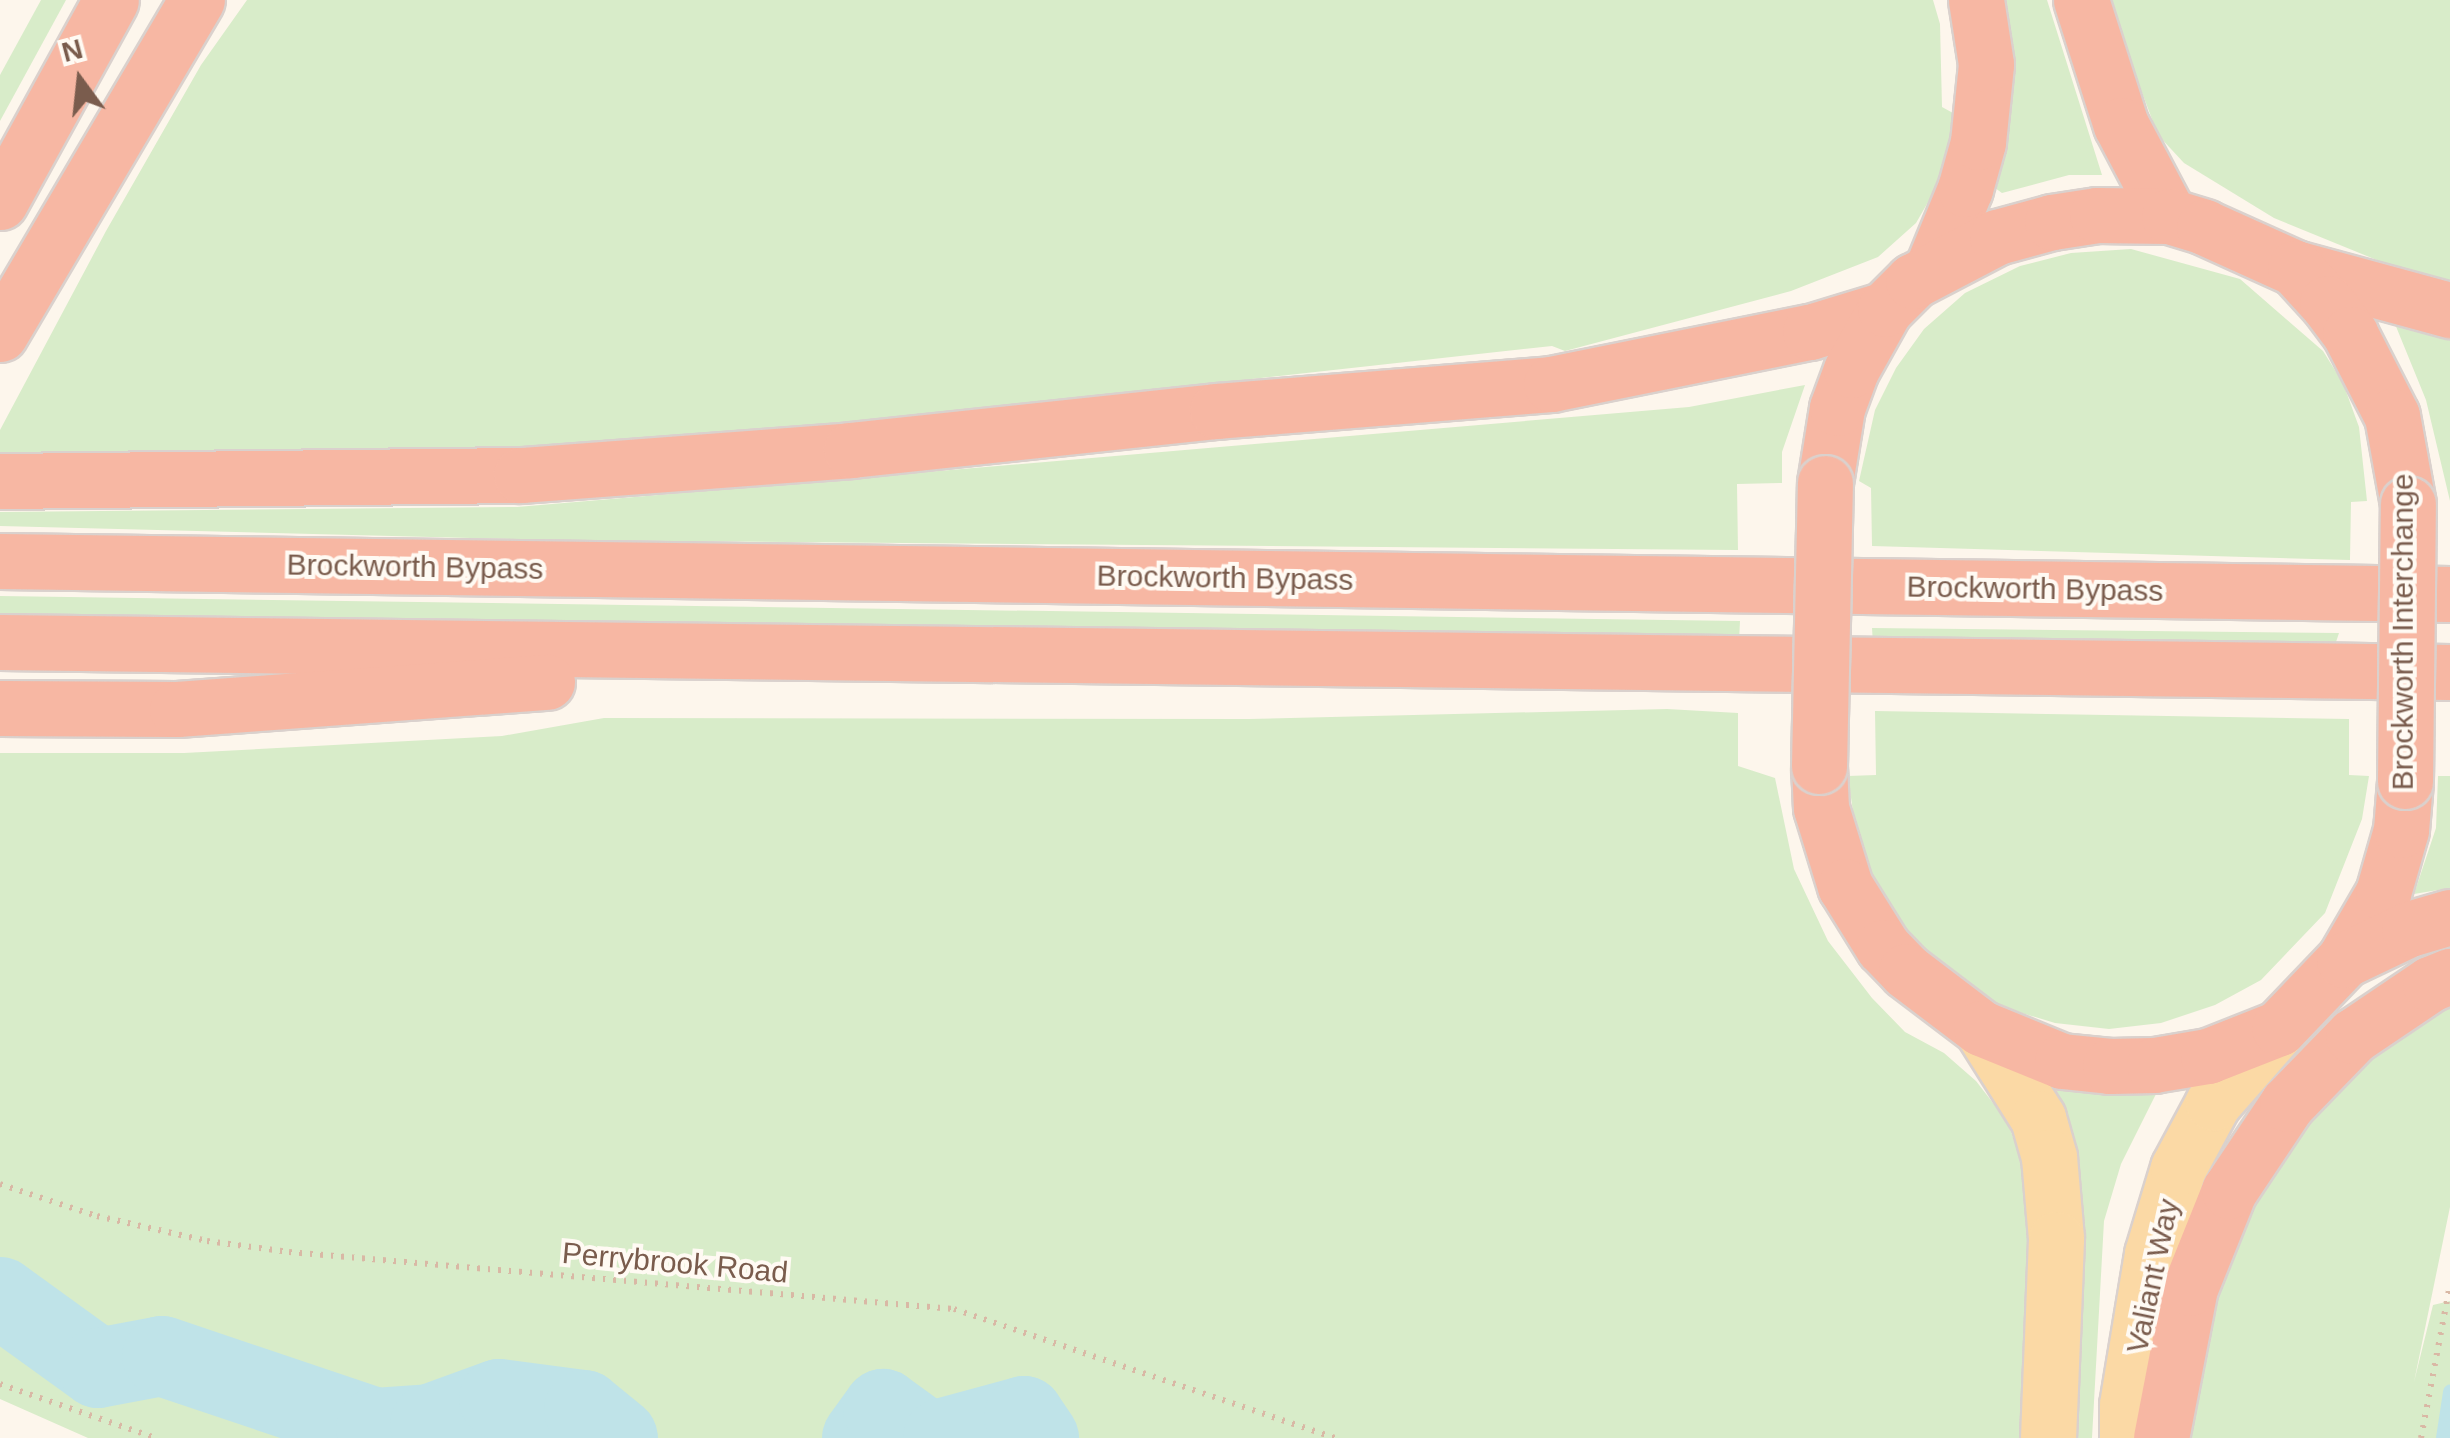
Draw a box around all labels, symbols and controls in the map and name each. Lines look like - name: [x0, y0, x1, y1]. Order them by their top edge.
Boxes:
- north arrow: [30, 30, 130, 130]
- text: N: [58, 33, 86, 68]
- street label: Brockworth Interchange: [2385, 474, 2421, 790]
- street label: Brockworth Bypass: [286, 547, 544, 587]
- street label: Brockworth Bypass: [1096, 558, 1354, 598]
- street label: Brockworth Bypass: [1906, 569, 2164, 609]
- street label: Valiant Way: [2119, 1196, 2187, 1356]
- street label: Perrybrook Road: [560, 1235, 790, 1291]

